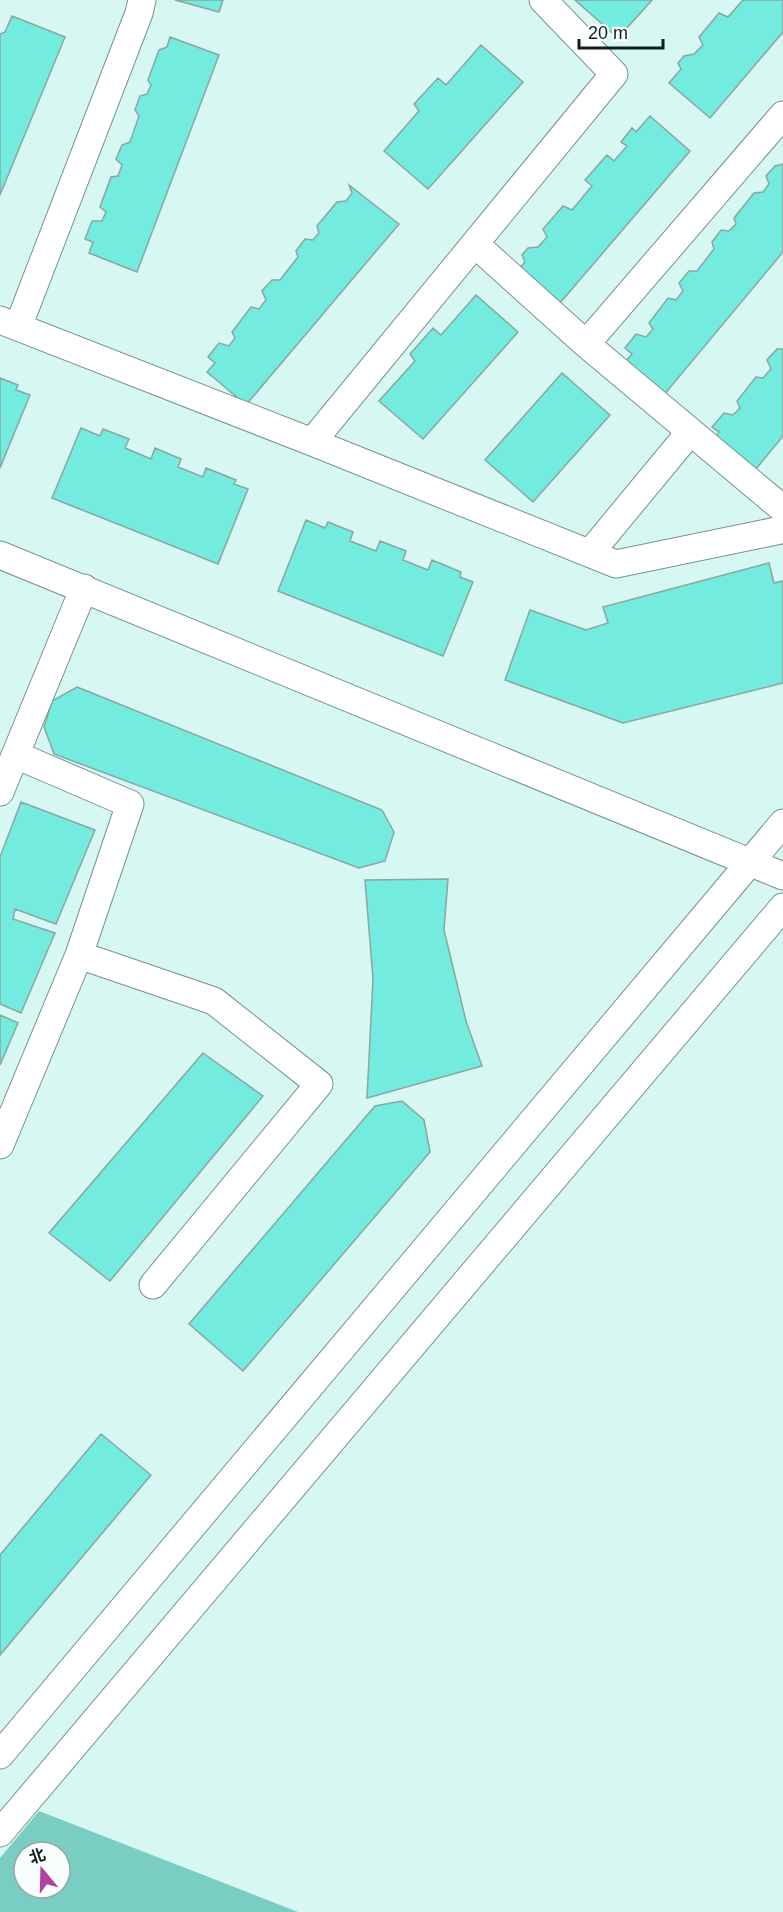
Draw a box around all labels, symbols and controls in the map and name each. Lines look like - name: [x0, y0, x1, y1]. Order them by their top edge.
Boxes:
- scale bar: [579, 12, 663, 50]
- text: 20 m: [588, 23, 628, 43]
- north arrow: [12, 1840, 72, 1900]
- text: 北: [27, 1846, 48, 1867]

